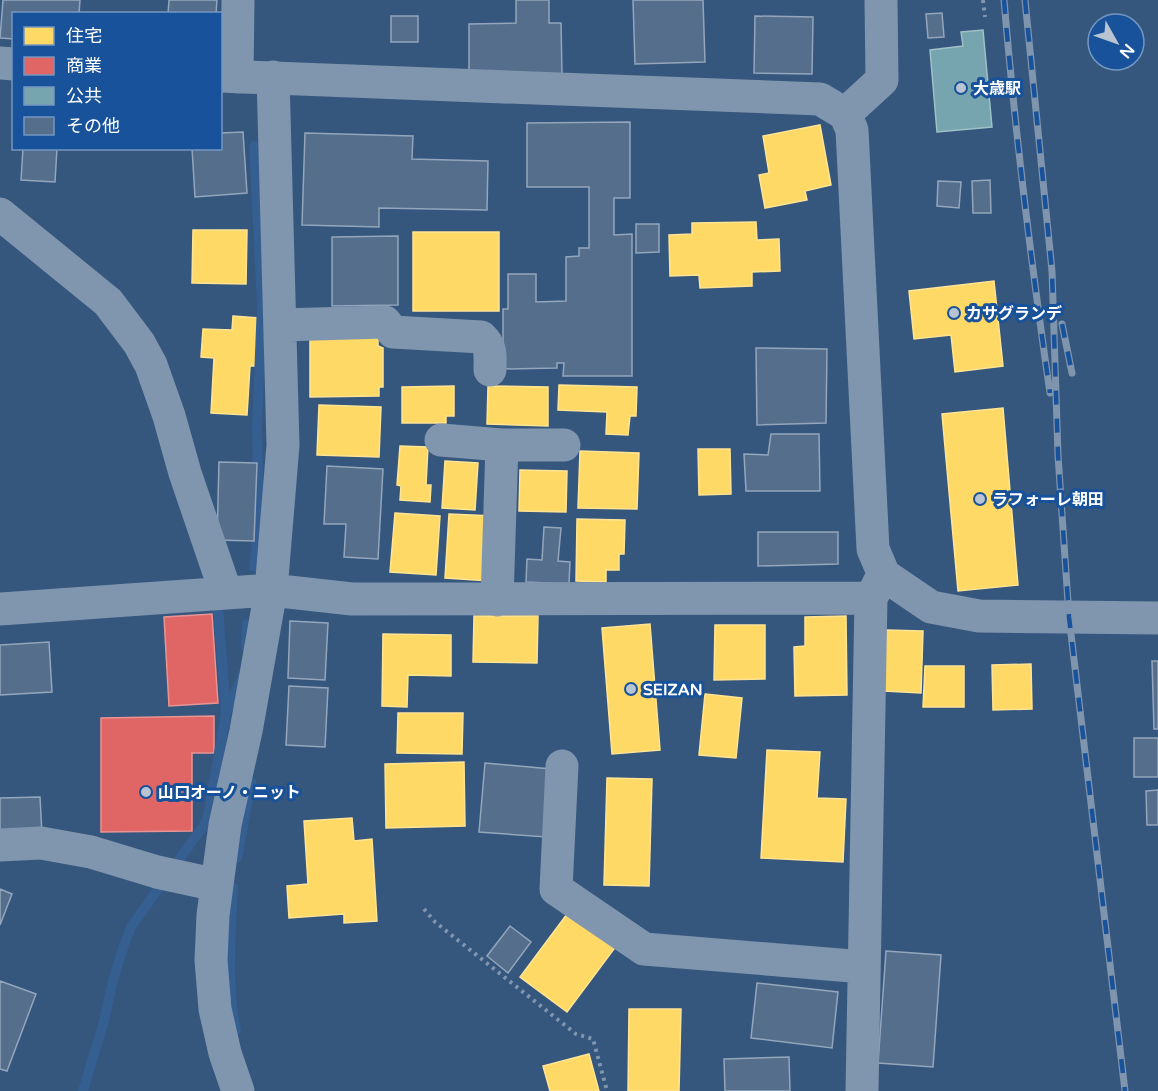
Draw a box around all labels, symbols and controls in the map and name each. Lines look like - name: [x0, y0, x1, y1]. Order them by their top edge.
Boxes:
- legend: [12, 12, 222, 150]
- north arrow: [1086, 12, 1146, 72]
- text: 住宅: [66, 25, 102, 47]
- text: N: [1115, 40, 1139, 62]
- text: 商業: [66, 55, 102, 77]
- place label: 大歳駅: [973, 79, 1021, 99]
- marker: 大歳駅: [954, 81, 968, 95]
- text: 公共: [66, 85, 102, 107]
- text: その他: [66, 115, 120, 137]
- place label: カサグランデ: [966, 304, 1062, 324]
- marker: カサグランデ: [947, 306, 961, 320]
- place label: ラフォーレ朝田: [992, 490, 1104, 510]
- marker: ラフォーレ朝田: [973, 492, 987, 506]
- place label: SEIZAN: [643, 680, 703, 700]
- marker: SEIZAN: [624, 682, 638, 696]
- place label: 山口オーノ・ニット: [158, 783, 301, 803]
- marker: 山口オーノ・ニット: [139, 785, 153, 799]

